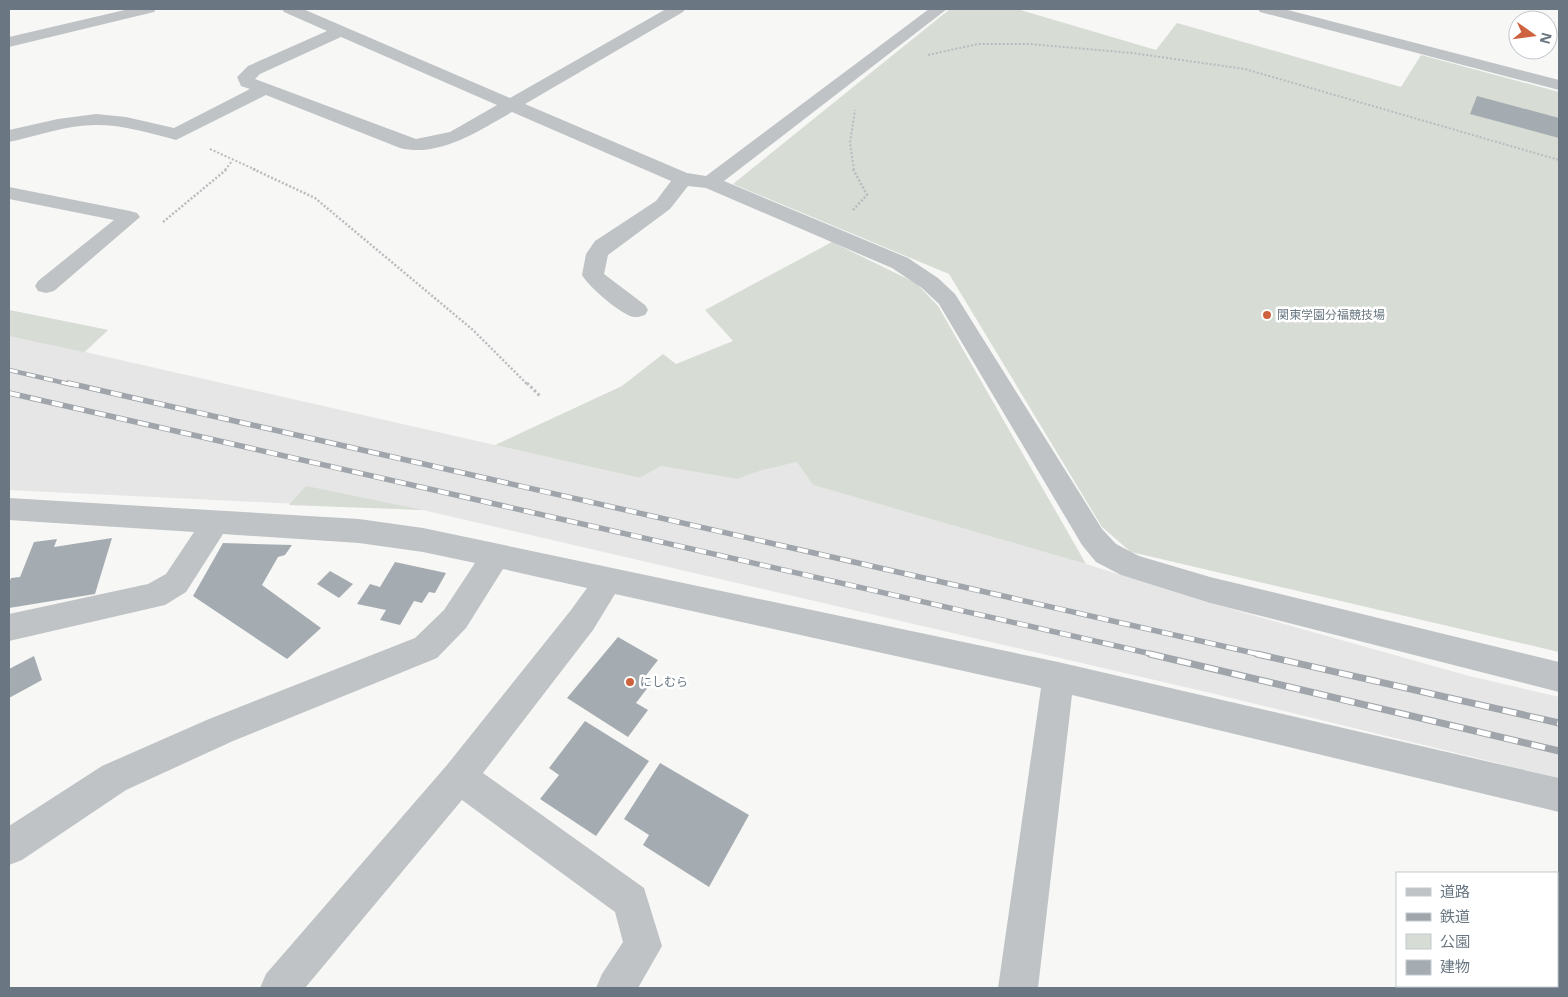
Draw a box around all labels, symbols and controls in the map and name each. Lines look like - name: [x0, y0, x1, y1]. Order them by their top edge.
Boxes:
- north arrow: [1508, 10, 1558, 60]
- text: N: [1536, 30, 1557, 46]
- place label: 関東学園分福競技場: [1277, 306, 1385, 323]
- marker: 関東学園分福競技場: [1261, 309, 1273, 321]
- place label: にしむら: [640, 673, 688, 690]
- marker: にしむら: [624, 676, 636, 688]
- legend: [1396, 872, 1558, 987]
- text: 道路: [1440, 881, 1470, 901]
- text: 鉄道: [1440, 906, 1470, 926]
- text: 公園: [1440, 931, 1470, 951]
- text: 建物: [1440, 956, 1470, 976]

